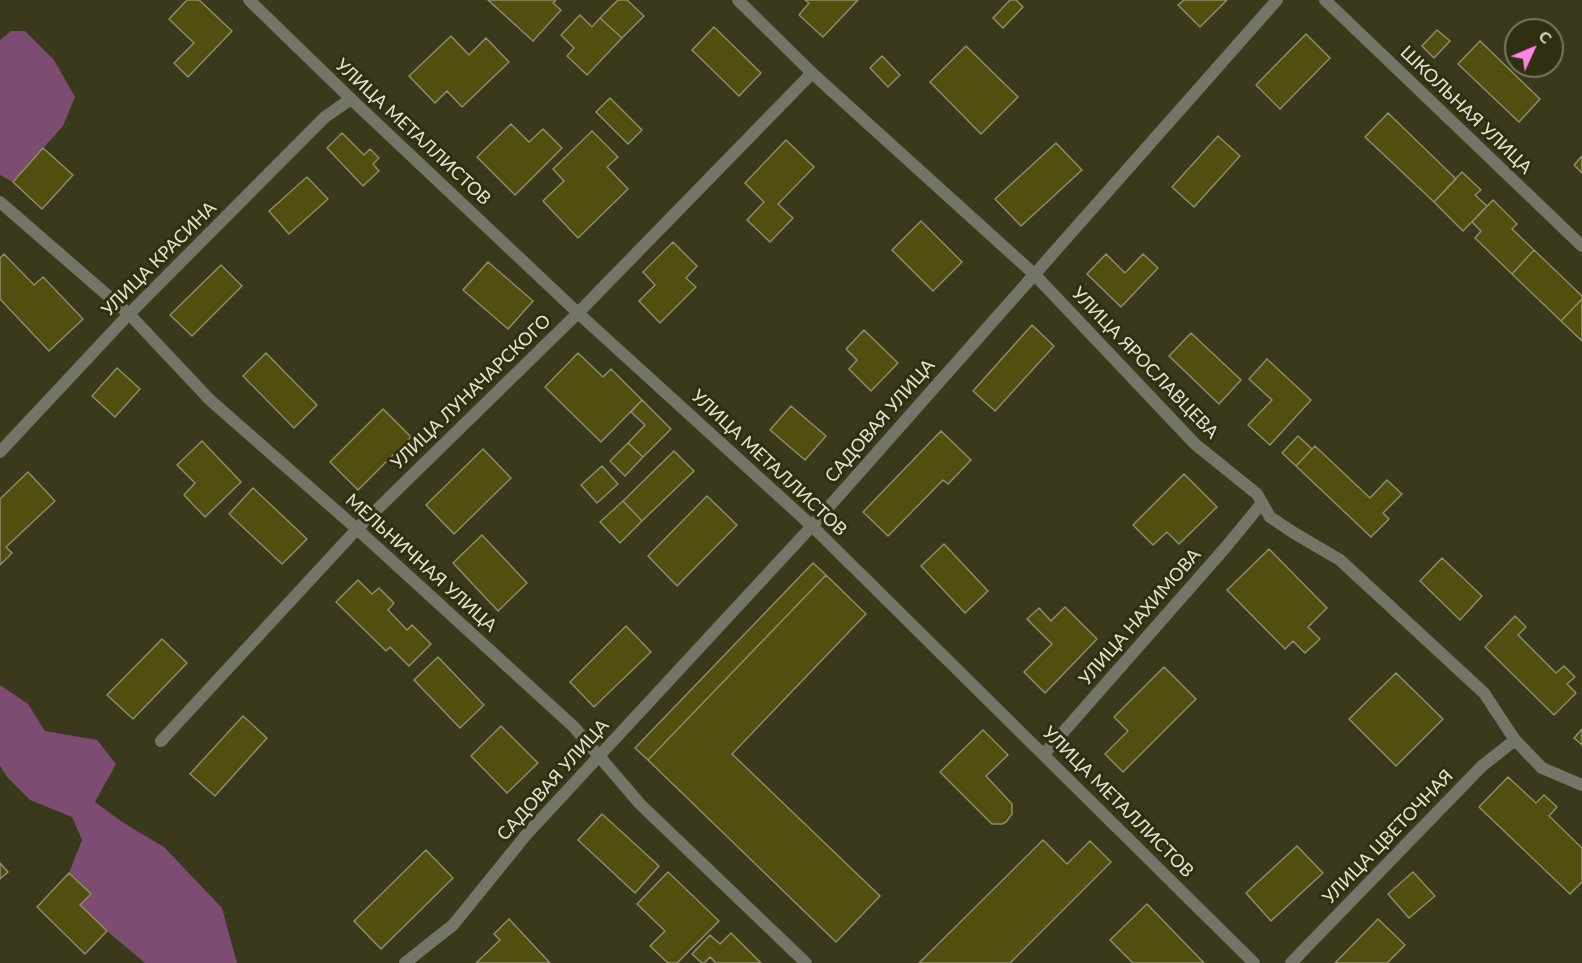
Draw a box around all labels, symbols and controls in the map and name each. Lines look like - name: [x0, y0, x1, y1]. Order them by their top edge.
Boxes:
- north arrow: [1504, 18, 1564, 78]
- text: С: [1535, 26, 1556, 47]
- street label: ШКОЛЬНАЯ УЛИЦА: [1396, 42, 1536, 178]
- street label: УЛИЦА МЕТАЛЛИСТОВ: [331, 54, 495, 210]
- street label: УЛИЦА КРАСИНА: [97, 197, 221, 321]
- street label: УЛИЦА ЯРОСЛАВЦЕВА: [1067, 283, 1223, 443]
- street label: УЛИЦА ЛУНАЧАРСКОГО: [387, 310, 555, 474]
- street label: САДОВАЯ УЛИЦА: [821, 355, 939, 487]
- street label: УЛИЦА МЕТАЛЛИСТОВ: [687, 385, 851, 541]
- street label: МЕЛЬНИЧНАЯ УЛИЦА: [341, 489, 501, 637]
- street label: УЛИЦА НАХИМОВА: [1075, 544, 1205, 690]
- street label: САДОВАЯ УЛИЦА: [493, 715, 613, 845]
- street label: УЛИЦА МЕТАЛЛИСТОВ: [1038, 722, 1198, 882]
- street label: УЛИЦА ЦВЕТОЧНАЯ: [1318, 765, 1458, 909]

